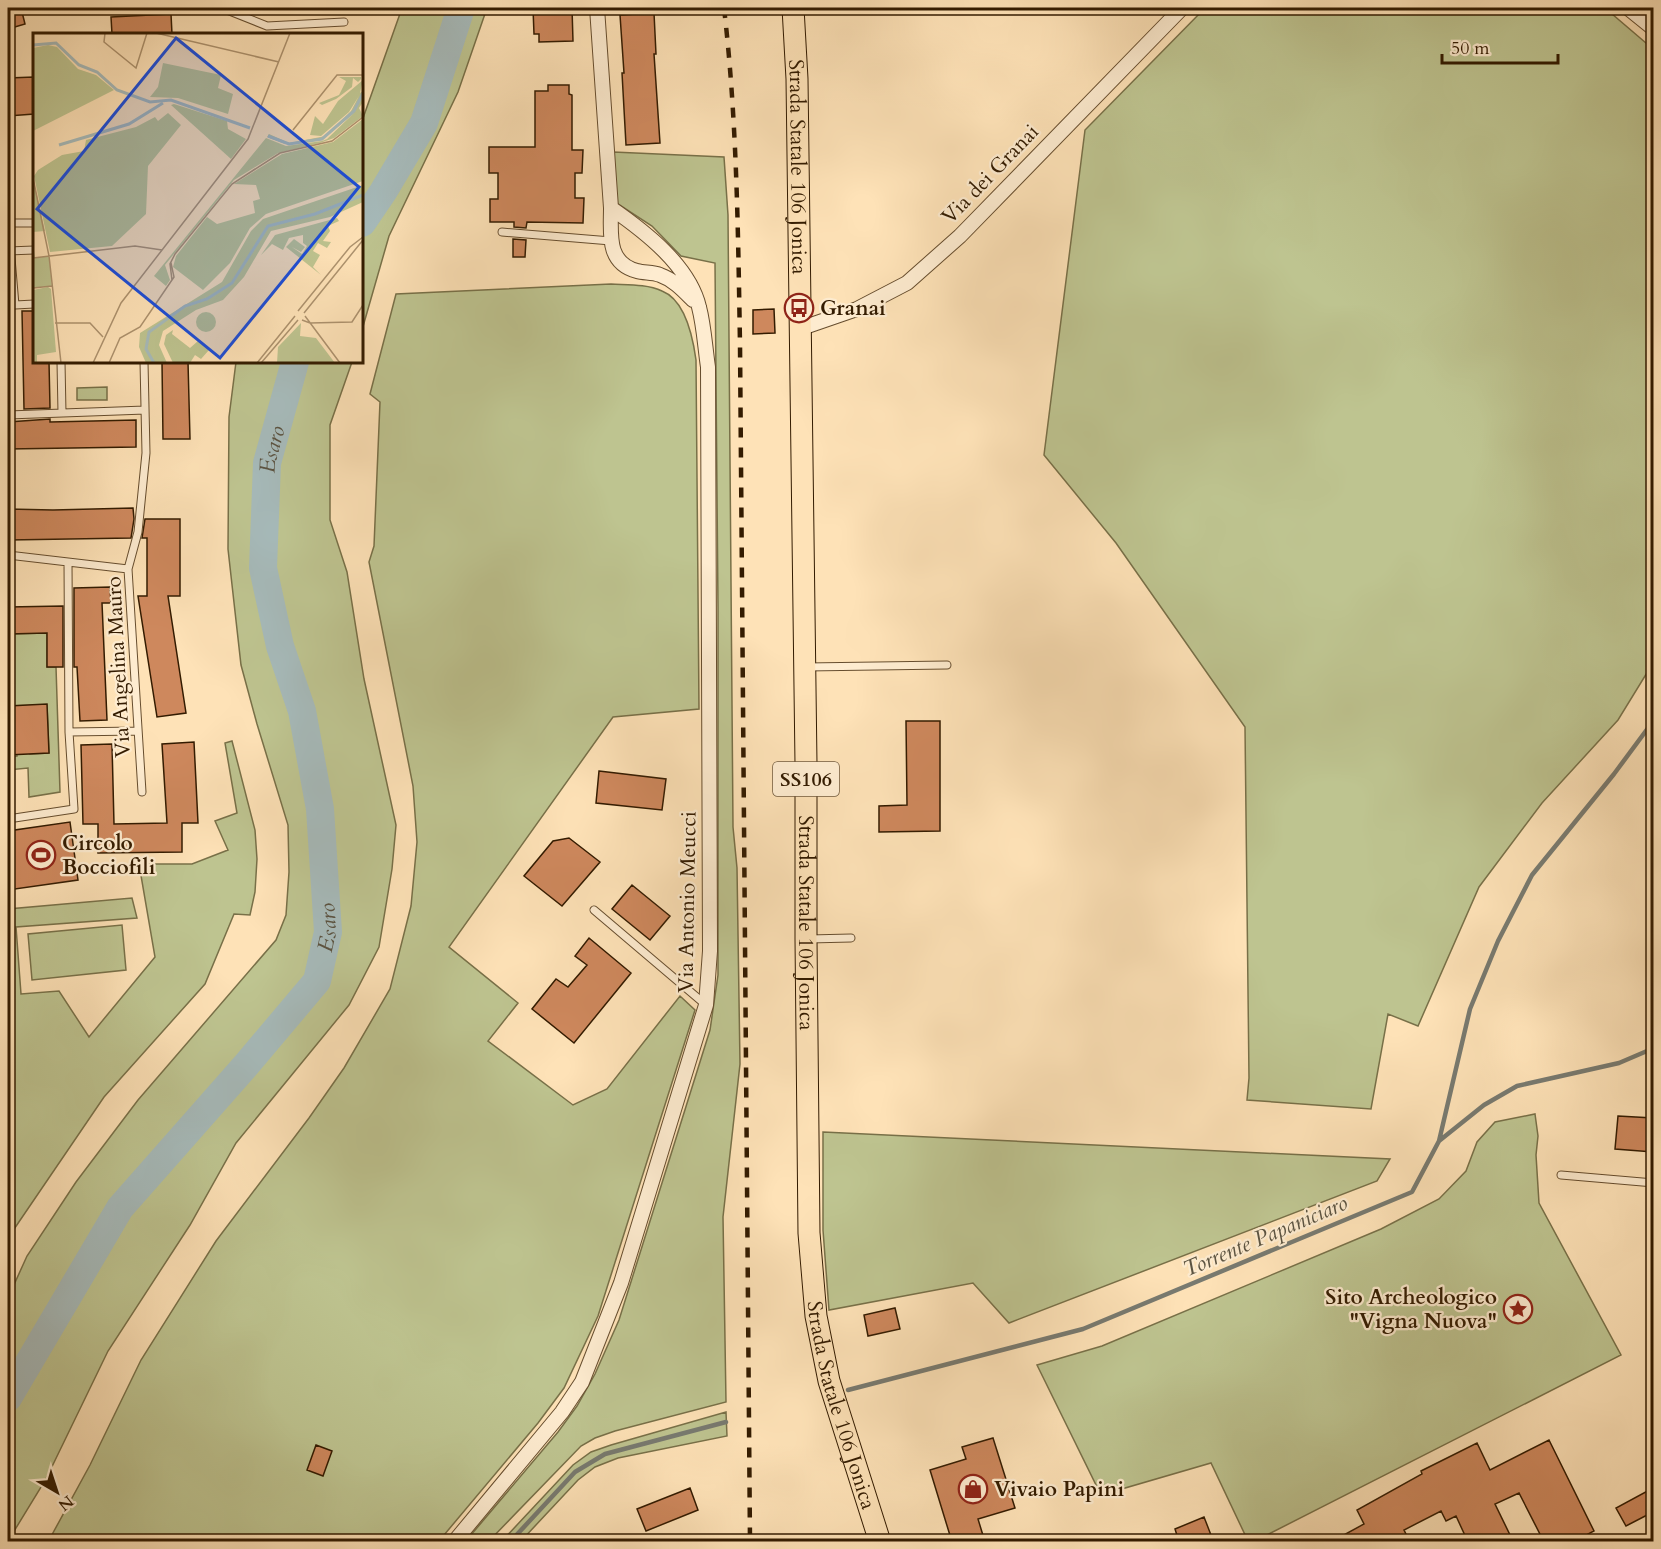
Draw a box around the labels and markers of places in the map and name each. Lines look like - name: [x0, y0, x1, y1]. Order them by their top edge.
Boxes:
- bus stop icon: Granai: [783, 292, 815, 324]
- place label: Granai: [820, 294, 886, 323]
- place label: Circolo Bocciofili: [62, 829, 156, 882]
- sports icon: Circolo Bocciofili: [25, 839, 57, 871]
- place label: Sito Archeologico "Vigna Nuova": [1325, 1283, 1497, 1336]
- place icon: Sito Archeologico "Vigna Nuova": [1502, 1293, 1534, 1325]
- shop icon: Vivaio Papini: [957, 1473, 989, 1505]
- place label: Vivaio Papini: [994, 1475, 1125, 1504]

